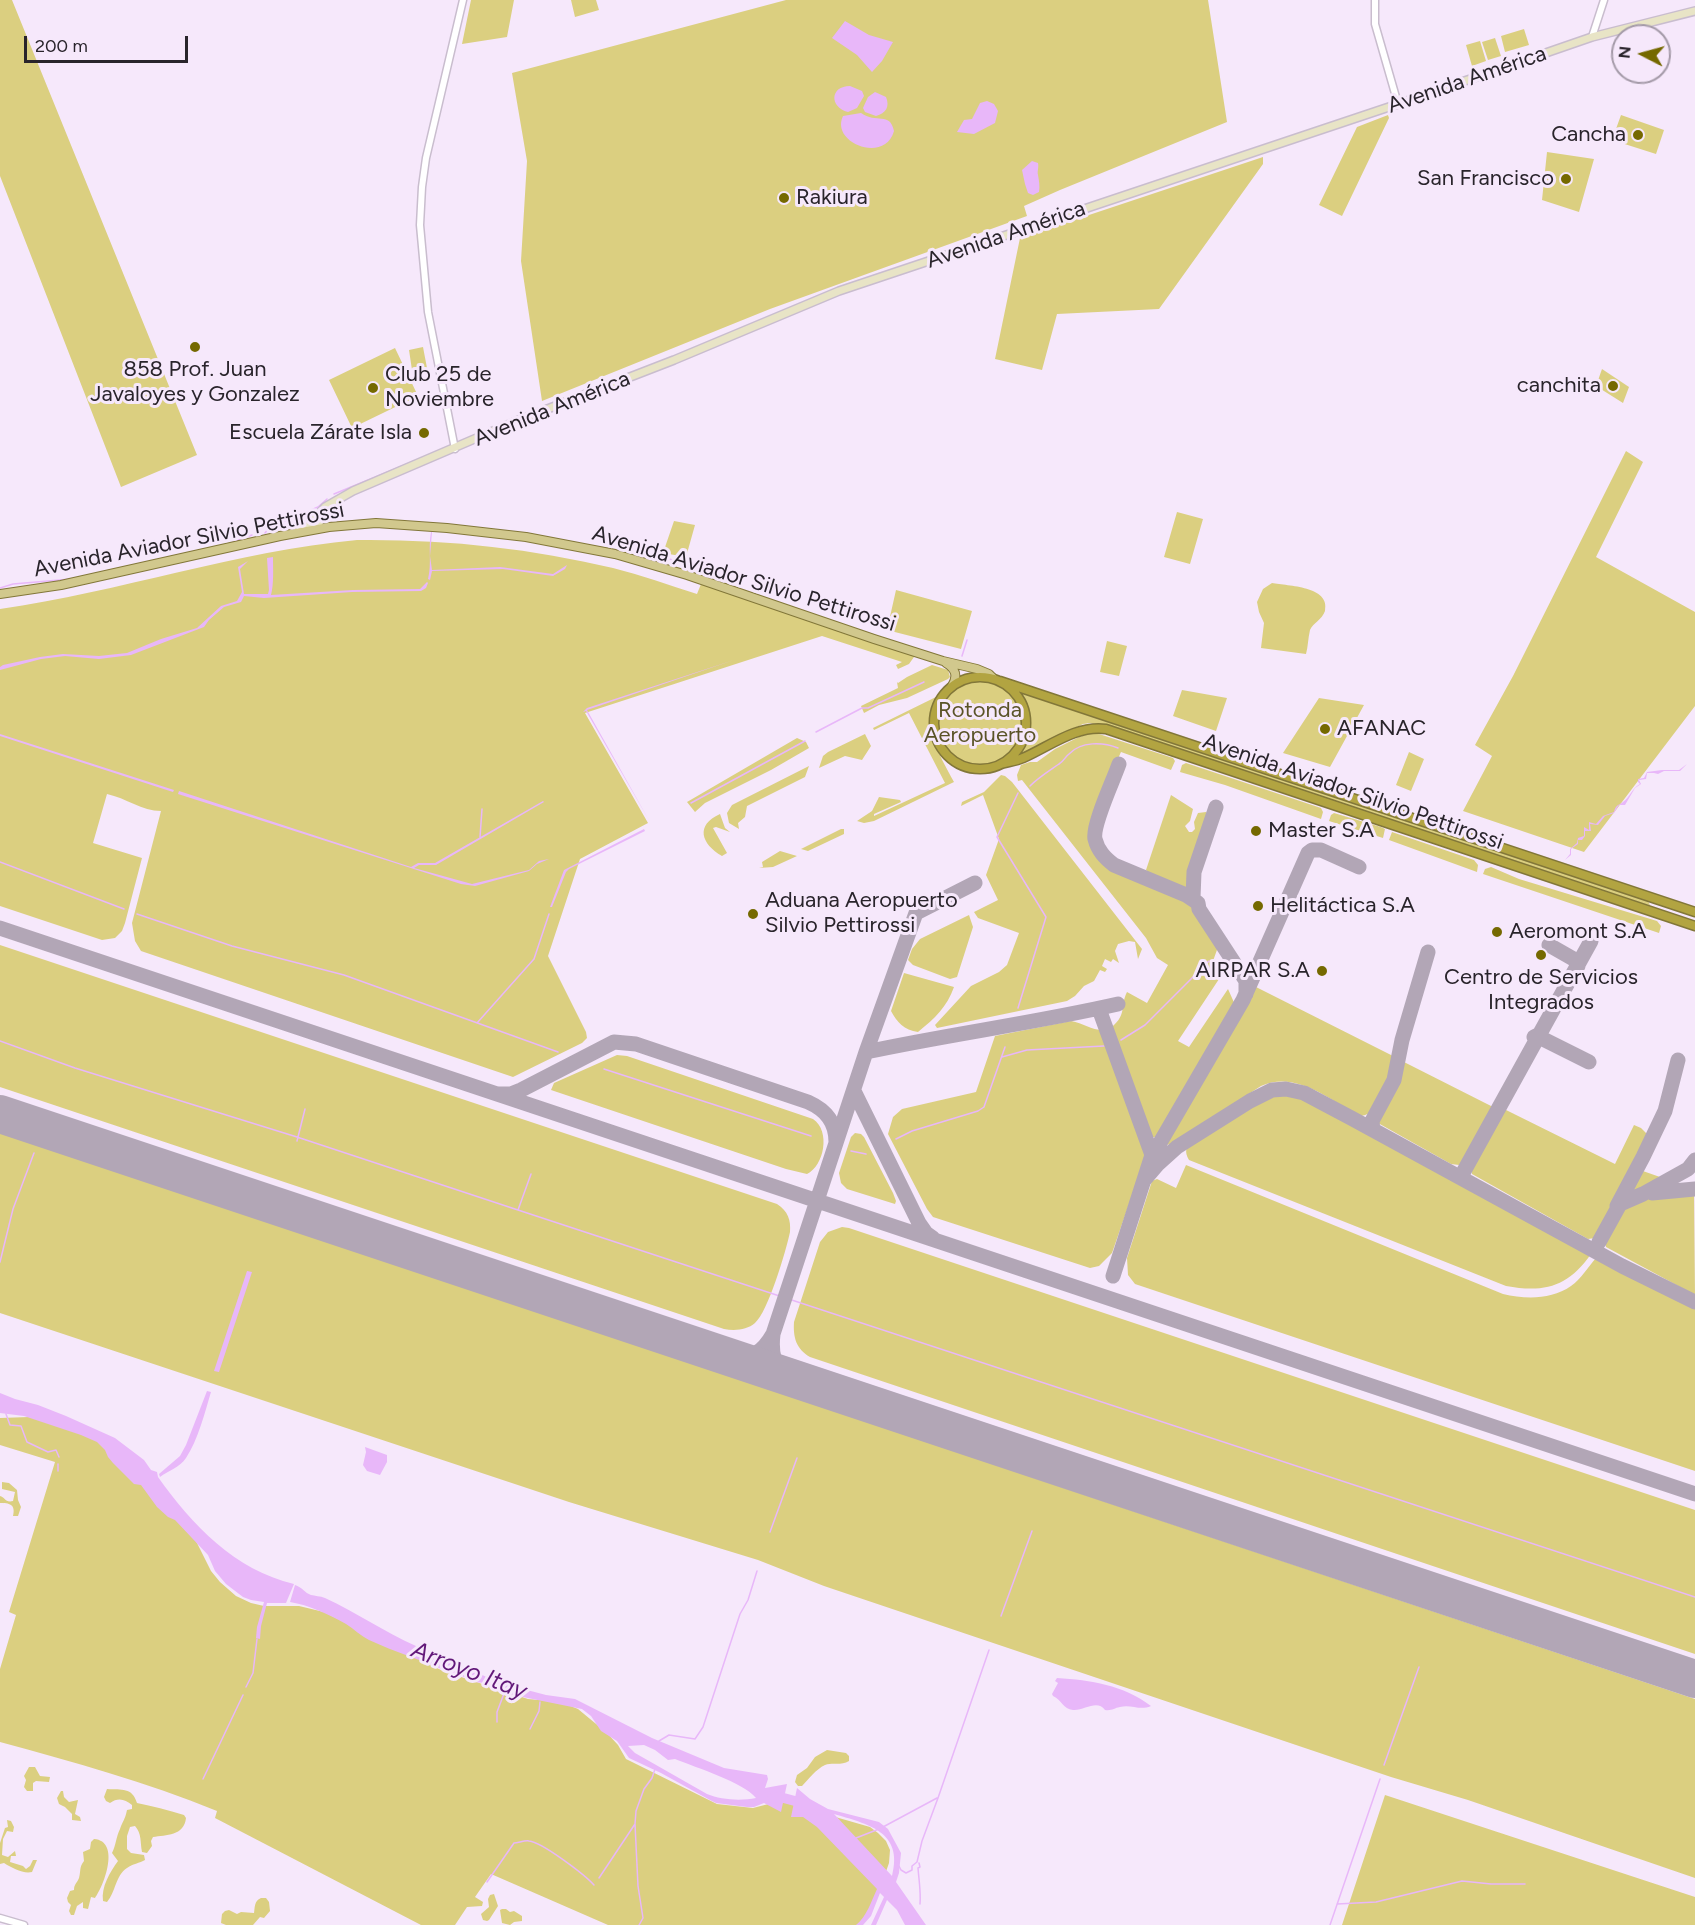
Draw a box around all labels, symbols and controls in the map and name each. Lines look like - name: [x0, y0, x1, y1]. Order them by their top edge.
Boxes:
- scale bar: [27, 24, 190, 62]
- north arrow: [1611, 24, 1671, 84]
- text: 200 m: [35, 35, 88, 57]
- street label: Avenida América: [1384, 40, 1550, 120]
- text: N: [1614, 45, 1635, 59]
- place label: Cancha: [1551, 122, 1626, 148]
- marker: Cancha: [1631, 128, 1645, 142]
- place label: San Francisco: [1417, 166, 1554, 192]
- marker: San Francisco: [1559, 172, 1573, 186]
- place label: Rakiura: [796, 185, 868, 211]
- marker: Rakiura: [777, 191, 791, 205]
- street label: Avenida América: [923, 195, 1089, 275]
- marker: 858 Prof. Juan Javaloyes y Gonzalez: [188, 340, 202, 354]
- place label: 858 Prof. Juan Javaloyes y Gonzalez: [90, 357, 300, 408]
- place label: Club 25 de Noviembre: [385, 362, 494, 414]
- street label: Avenida América: [470, 366, 634, 452]
- place label: canchita: [1517, 373, 1601, 399]
- marker: canchita: [1606, 379, 1620, 393]
- marker: Club 25 de Noviembre: [366, 381, 380, 395]
- place label: Escuela Zárate Isla: [229, 420, 412, 446]
- marker: Escuela Zárate Isla: [417, 426, 431, 440]
- street label: Avenida Aviador Silvio Pettirossi: [31, 497, 347, 583]
- street label: Avenida Aviador Silvio Pettirossi: [589, 520, 899, 638]
- park label: Rotonda Aeropuerto: [924, 698, 1036, 750]
- place label: AFANAC: [1337, 716, 1426, 742]
- marker: AFANAC: [1318, 722, 1332, 736]
- street label: Avenida Aviador Silvio Pettirossi: [1199, 728, 1507, 856]
- place label: Master S.A: [1268, 818, 1374, 844]
- marker: Master S.A: [1249, 824, 1263, 838]
- place label: Aduana Aeropuerto Silvio Pettirossi: [765, 888, 958, 939]
- place label: Helitáctica S.A: [1270, 893, 1415, 919]
- marker: Helitáctica S.A: [1251, 899, 1265, 913]
- marker: Aduana Aeropuerto Silvio Pettirossi: [746, 907, 760, 921]
- place label: Aeromont S.A: [1509, 919, 1646, 945]
- marker: Aeromont S.A: [1490, 925, 1504, 939]
- marker: Centro de Servicios Integrados: [1534, 948, 1548, 962]
- place label: AIRPAR S.A: [1196, 958, 1310, 984]
- marker: AIRPAR S.A: [1315, 964, 1329, 978]
- place label: Centro de Servicios Integrados: [1444, 965, 1638, 1016]
- water label: Arroyo Itay: [407, 1636, 531, 1706]

